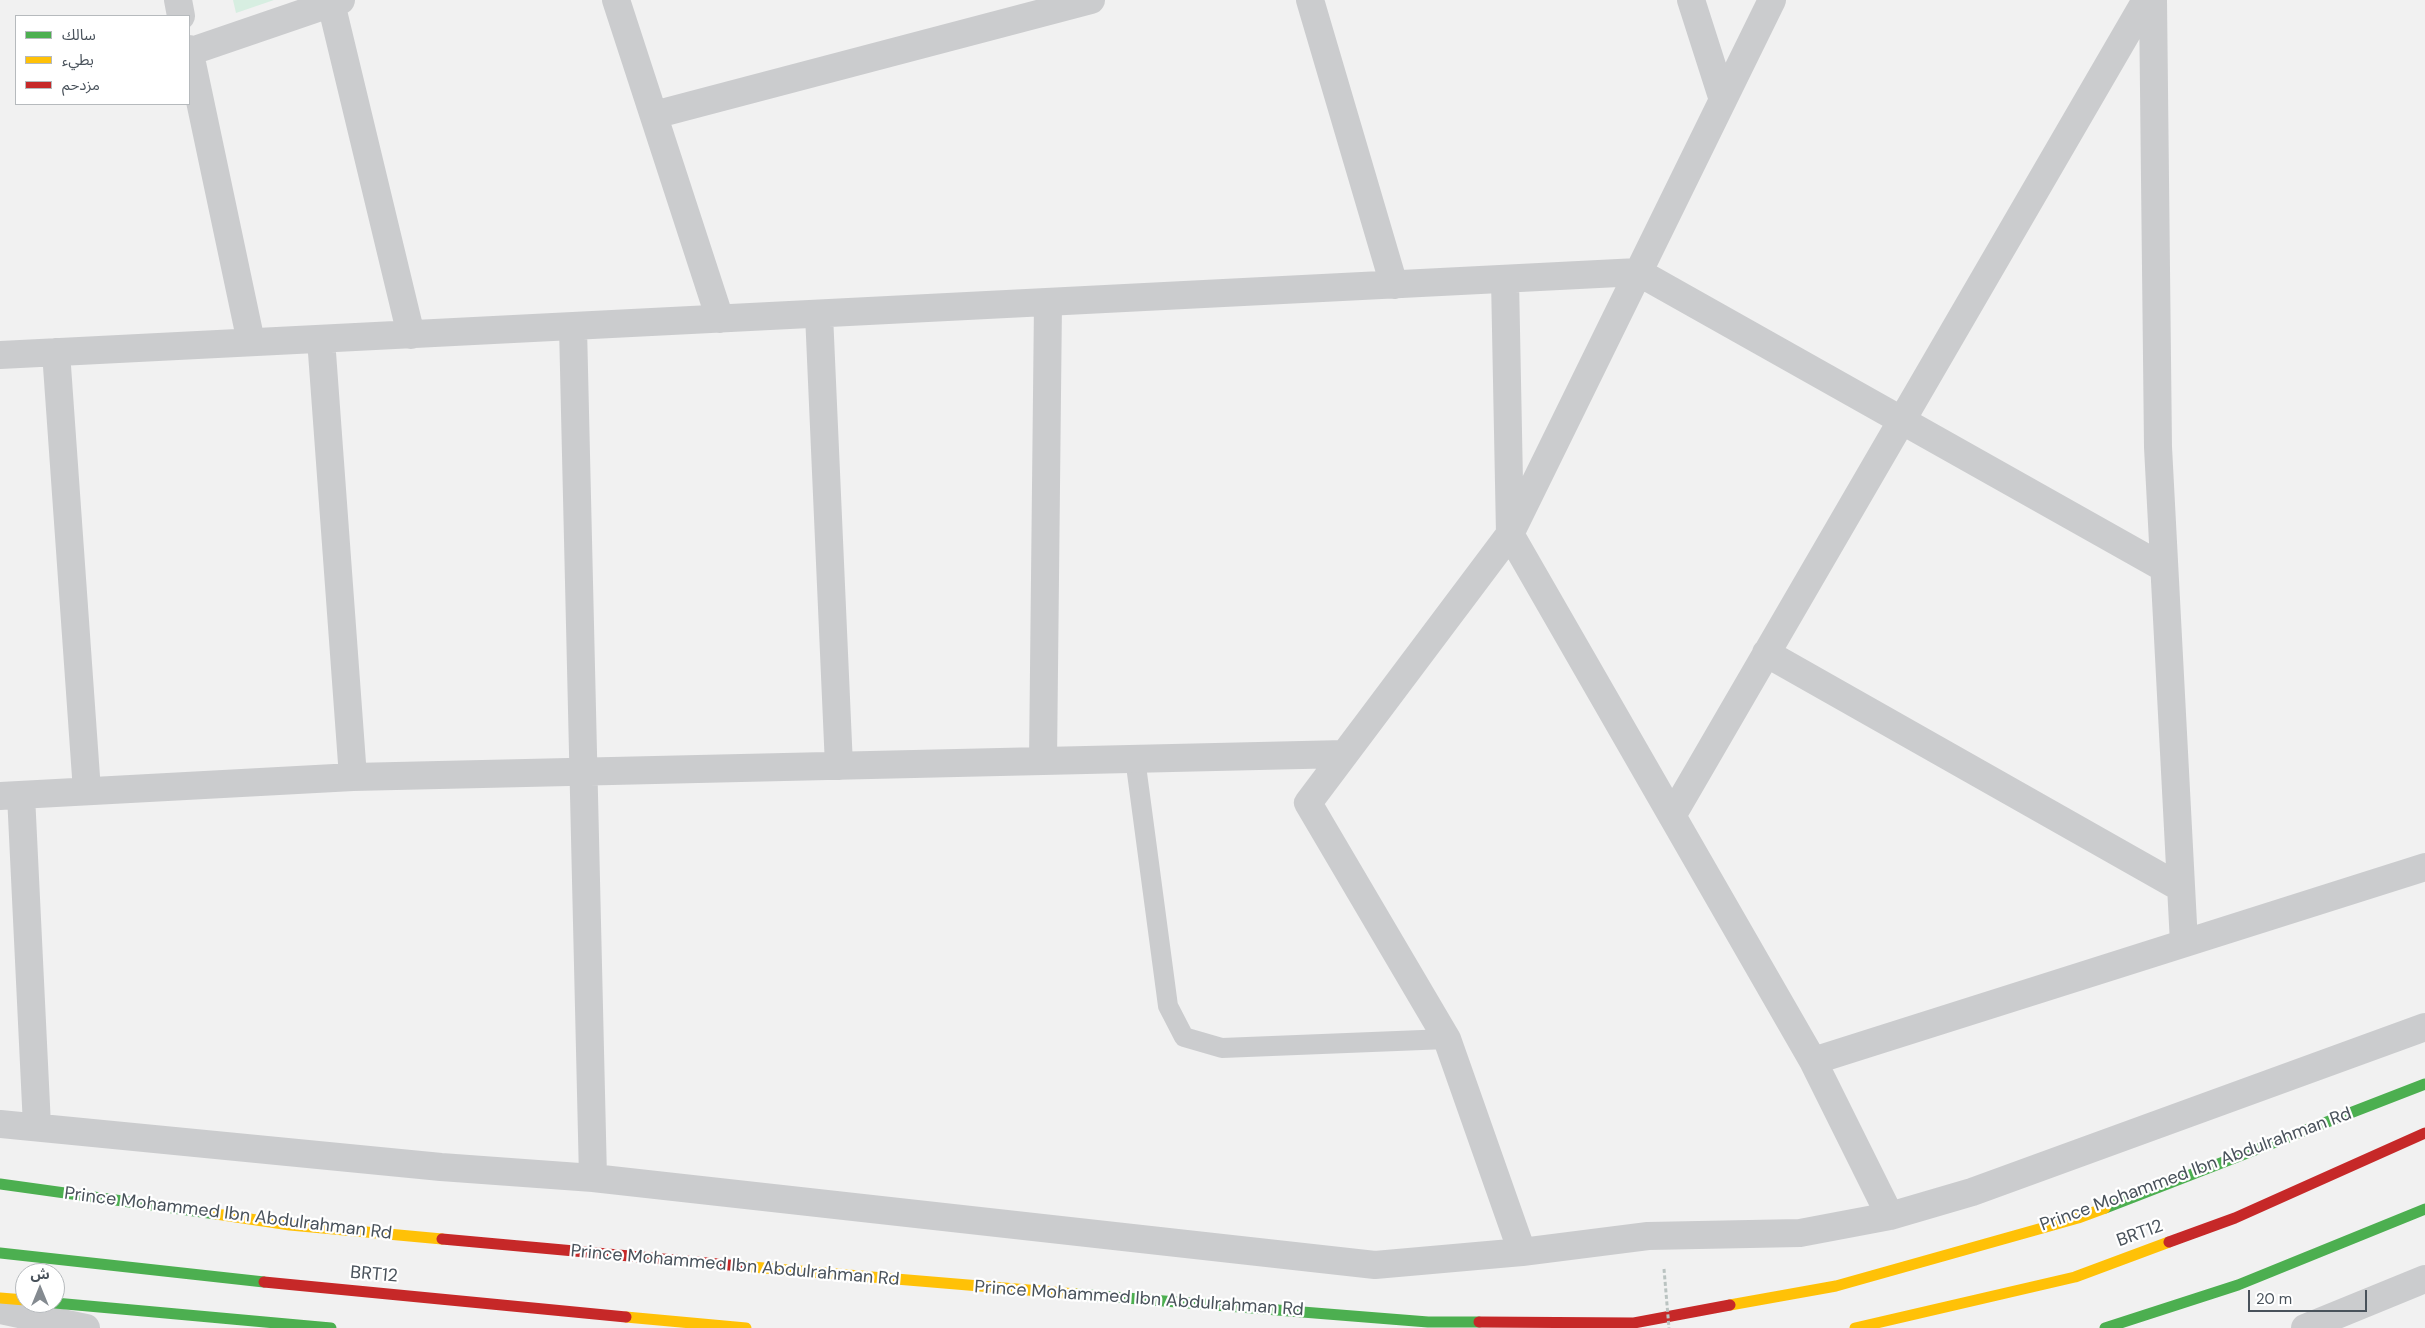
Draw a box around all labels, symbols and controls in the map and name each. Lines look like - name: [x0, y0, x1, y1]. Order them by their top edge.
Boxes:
- legend: [15, 15, 190, 105]
- text: سالك: [62, 25, 96, 45]
- text: بطيء: [62, 50, 94, 70]
- text: مزدحم: [62, 75, 100, 95]
- street label: Prince Mohammed Ibn Abdulrahman Rd: [2037, 1103, 2355, 1237]
- street label: Prince Mohammed Ibn Abdulrahman Rd: [63, 1183, 393, 1245]
- street label: BRT12: [2114, 1216, 2166, 1252]
- street label: Prince Mohammed Ibn Abdulrahman Rd: [570, 1241, 900, 1291]
- street label: BRT12: [349, 1262, 399, 1288]
- north arrow: [15, 1263, 65, 1313]
- text: ش: [30, 1265, 50, 1283]
- street label: Prince Mohammed Ibn Abdulrahman Rd: [974, 1277, 1304, 1321]
- scale bar: [2250, 1280, 2369, 1312]
- text: 20 m: [2256, 1289, 2292, 1309]

